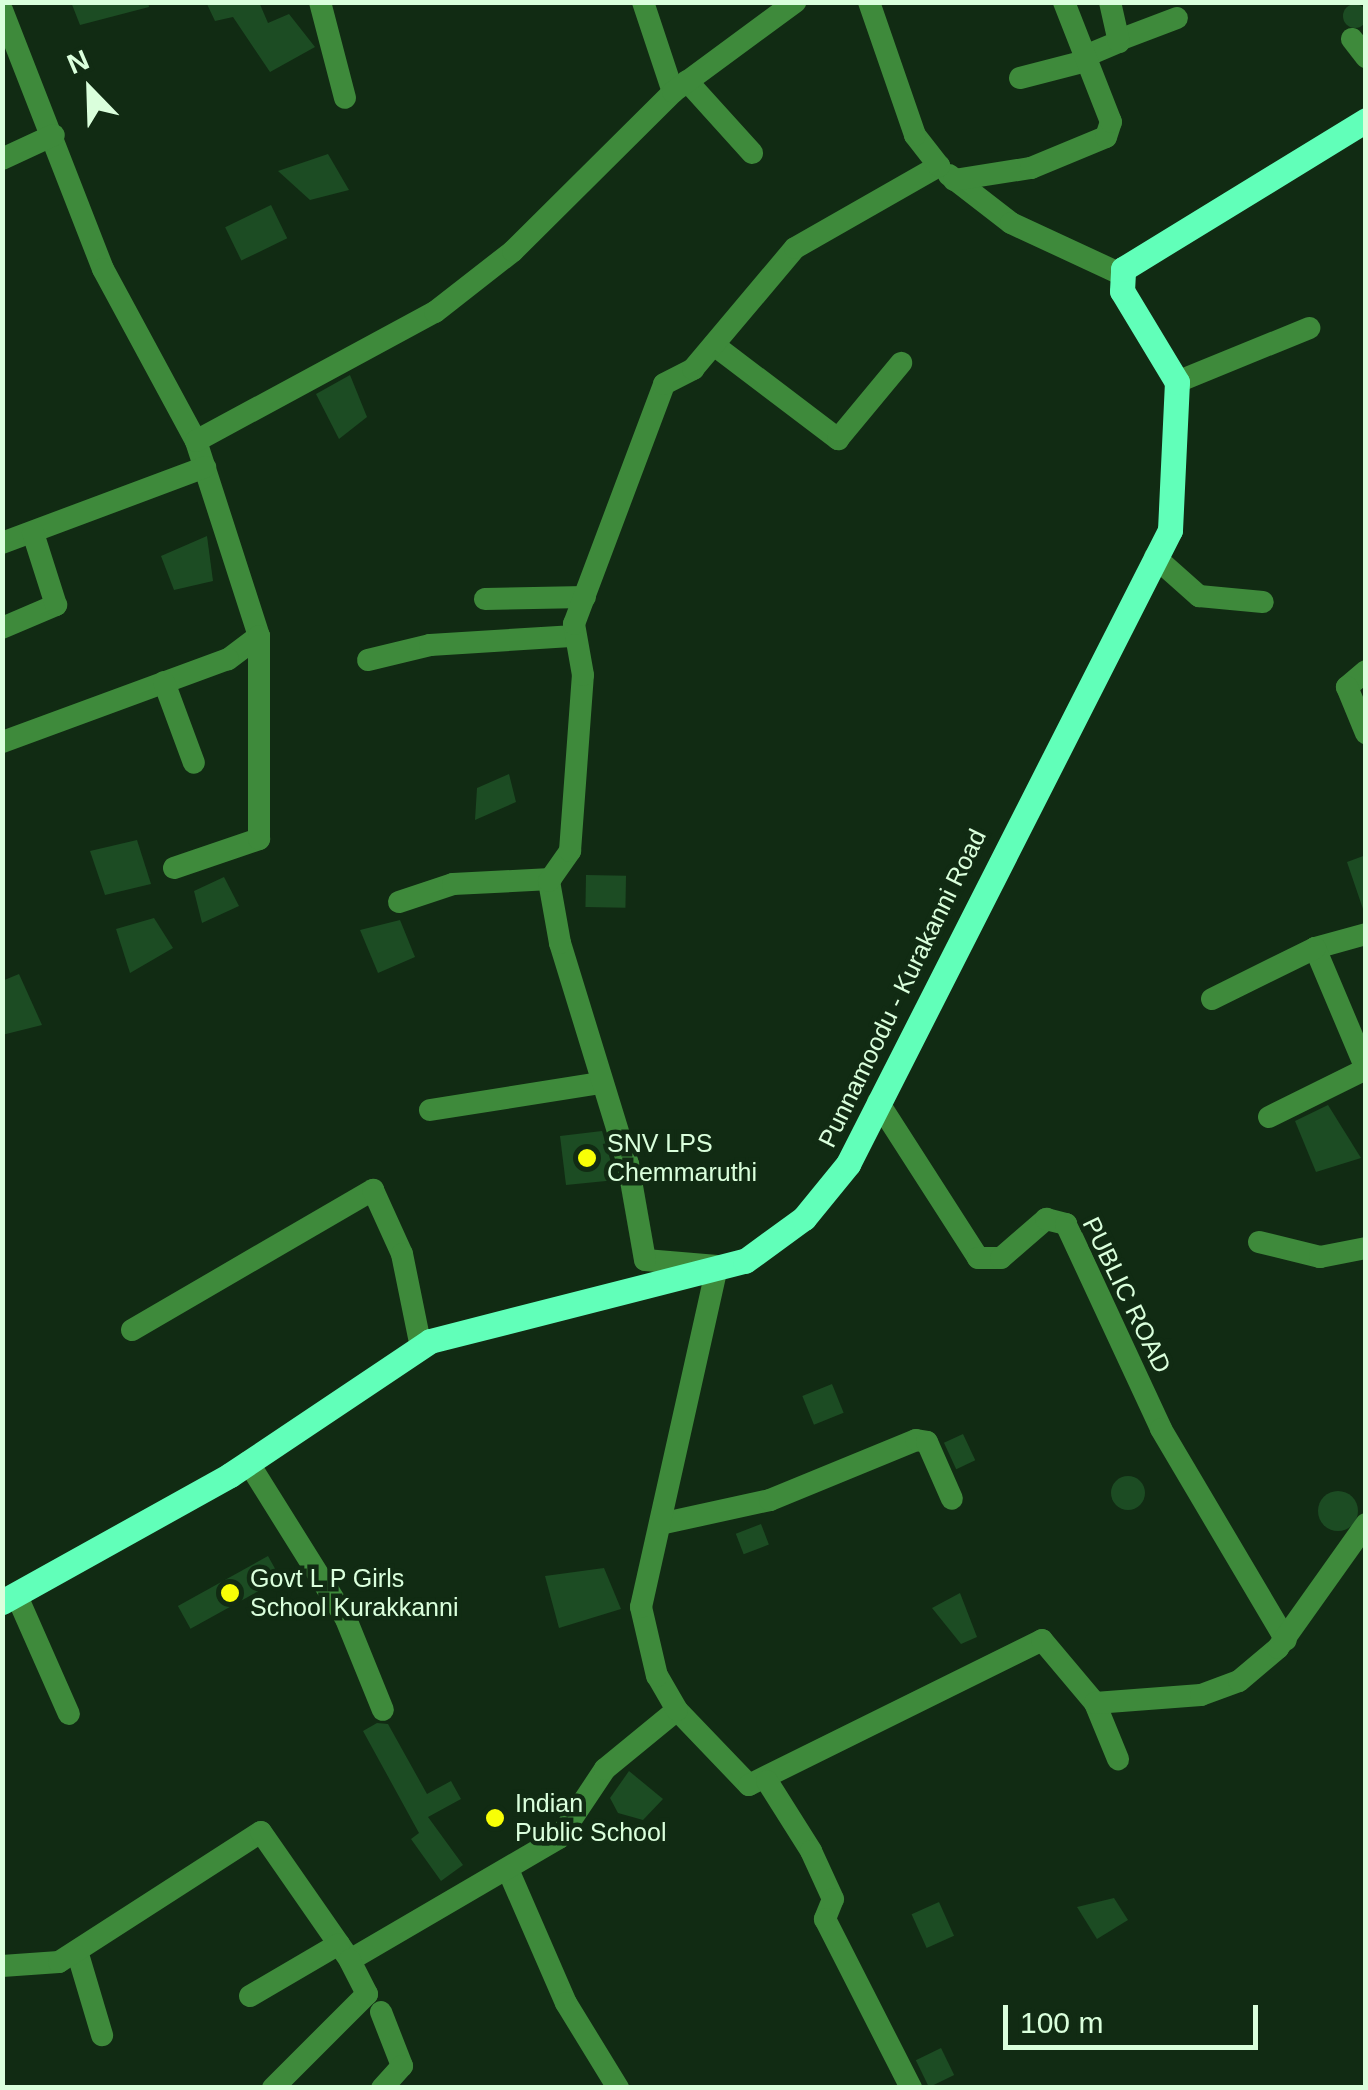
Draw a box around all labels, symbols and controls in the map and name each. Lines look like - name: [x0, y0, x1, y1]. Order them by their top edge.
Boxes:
- north arrow: [40, 40, 140, 140]
- text: N: [63, 44, 93, 80]
- street label: Punnamoodu - Kurakanni Road: [812, 824, 992, 1152]
- place label: SNV LPS Chemmaruthi: [607, 1129, 757, 1188]
- marker: SNV LPS Chemmaruthi: [576, 1147, 598, 1169]
- street label: PUBLIC ROAD: [1076, 1212, 1178, 1378]
- place label: Govt L P Girls School Kurakkanni: [250, 1564, 458, 1623]
- marker: Govt L P Girls School Kurakkanni: [219, 1582, 241, 1604]
- place label: Indian Public School: [515, 1789, 666, 1848]
- marker: Indian Public School: [484, 1807, 506, 1829]
- scale bar: [1008, 1985, 1263, 2047]
- text: 100 m: [1020, 2006, 1103, 2039]

